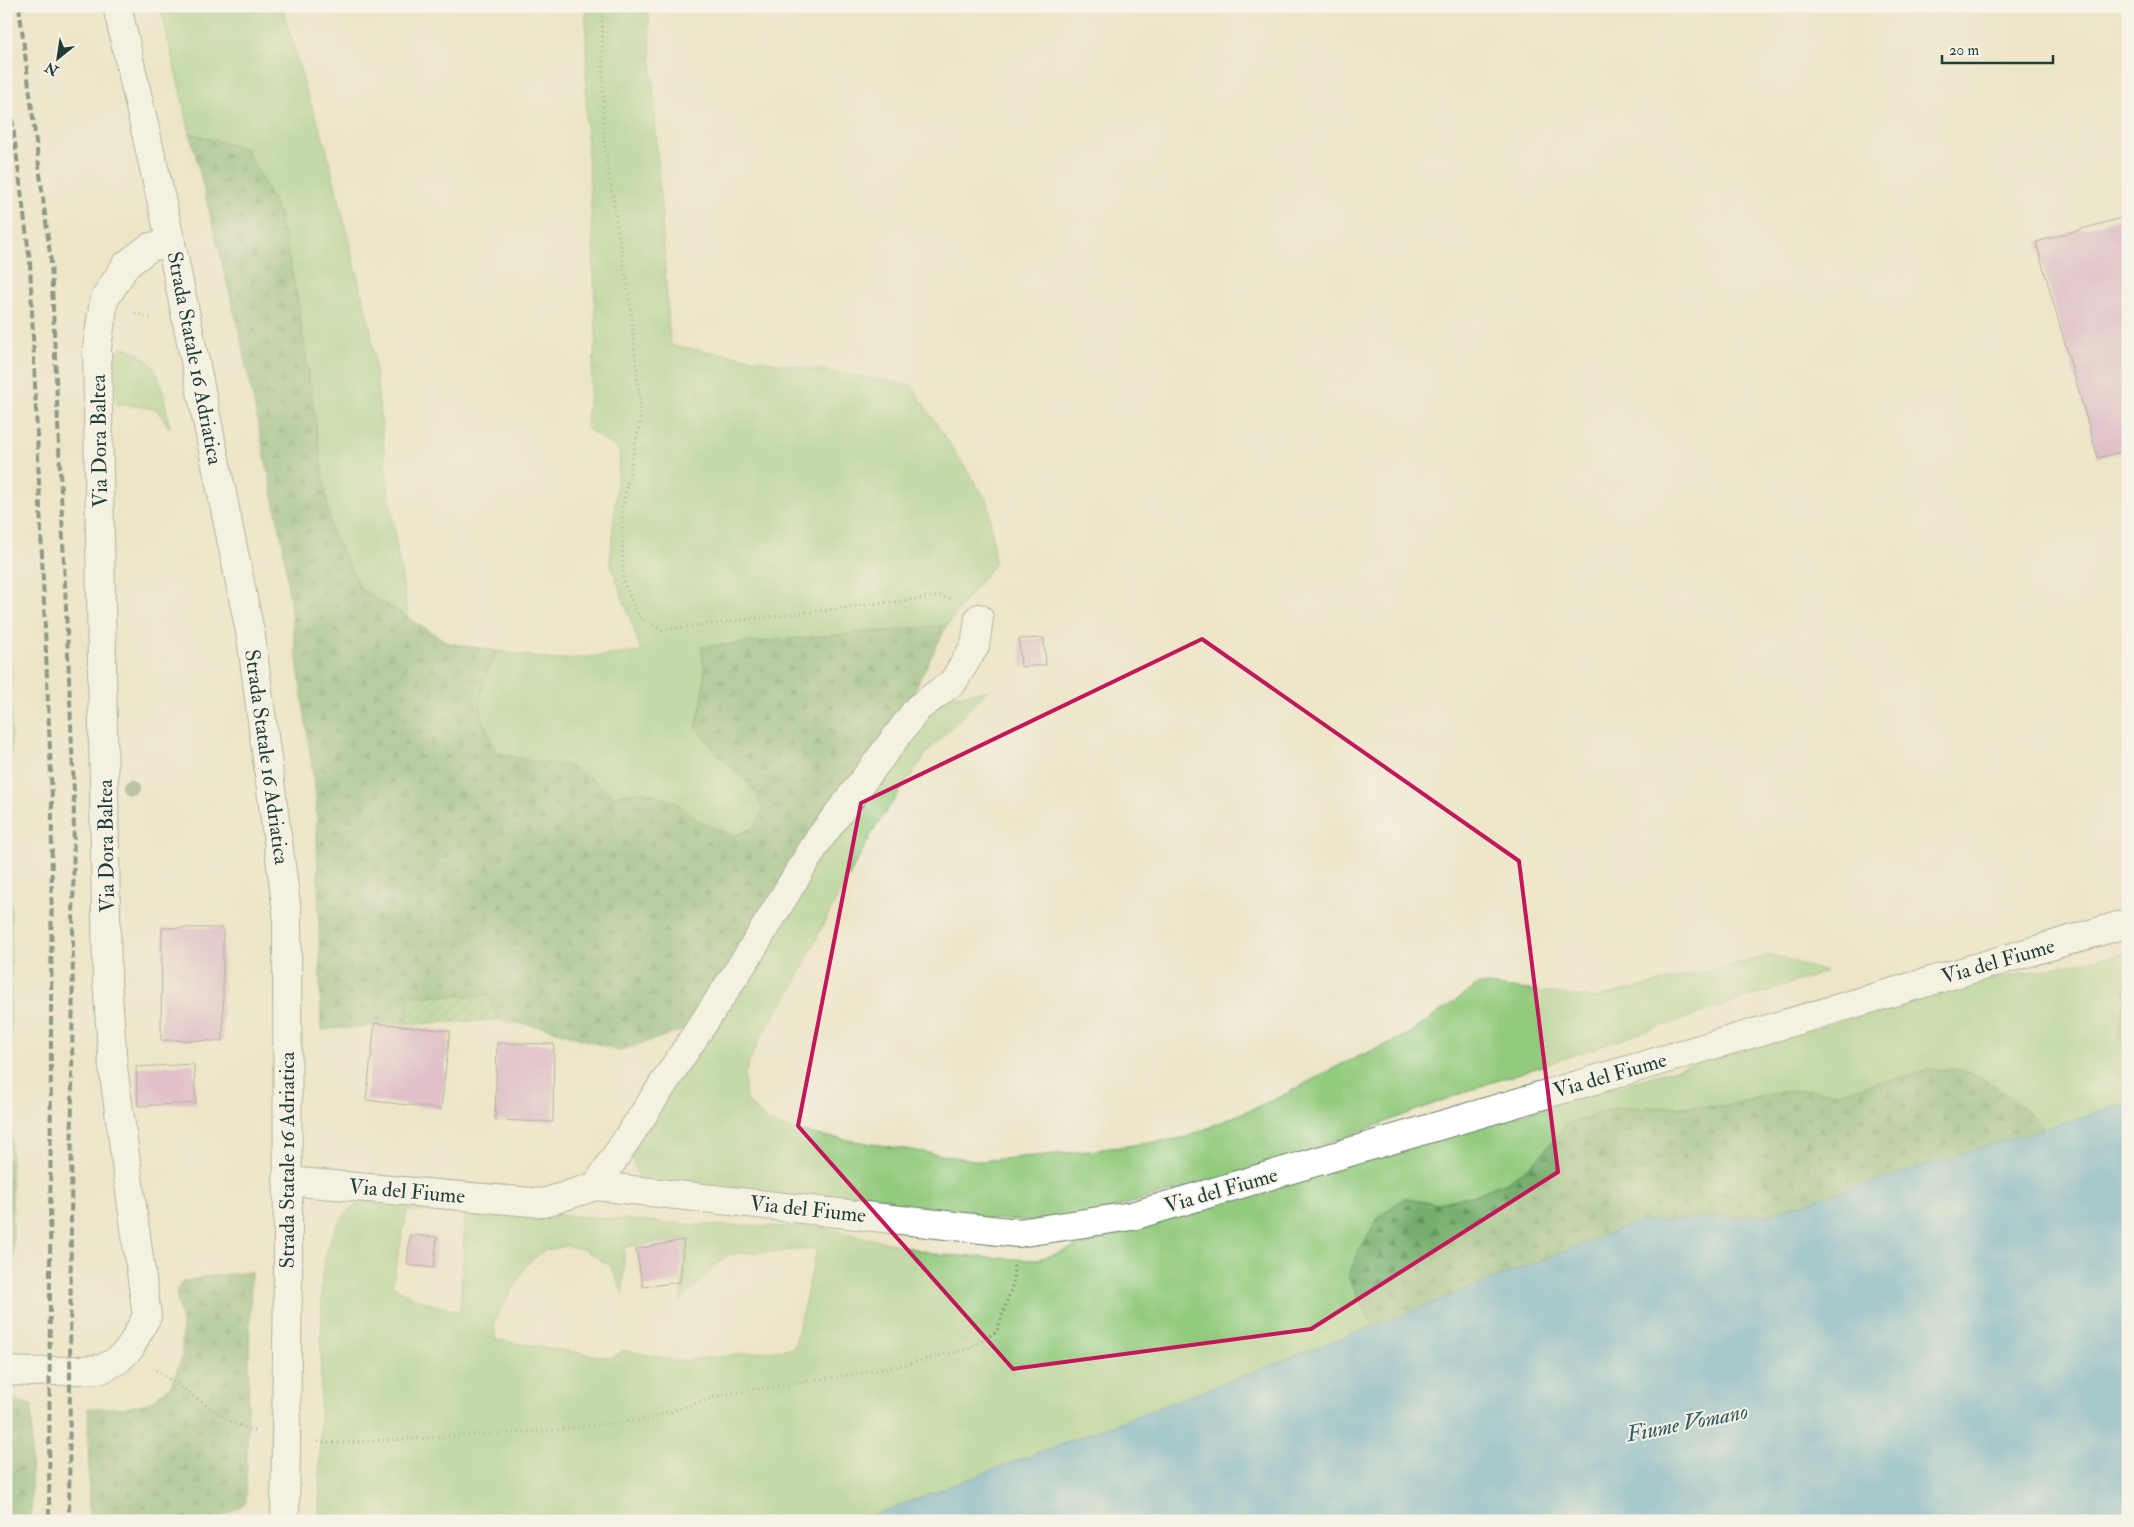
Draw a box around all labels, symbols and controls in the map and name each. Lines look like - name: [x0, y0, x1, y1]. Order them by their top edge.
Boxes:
- north arrow: [32, 32, 82, 82]
- scale bar: [1942, 32, 2053, 64]
- text: 20 m: [1949, 41, 1979, 60]
- text: N: [42, 58, 62, 80]
- street label: Strada Statale 16 Adriatica: [161, 249, 229, 467]
- street label: Via Dora Baltea: [85, 374, 114, 508]
- street label: Strada Statale 16 Adriatica: [238, 648, 295, 867]
- street label: Via Dora Baltea: [92, 779, 121, 913]
- street label: Via del Fiume: [1938, 932, 2058, 991]
- street label: Via del Fiume: [1550, 1046, 1670, 1105]
- street label: Strada Statale 16 Adriatica: [274, 1051, 301, 1268]
- street label: Via del Fiume: [1161, 1161, 1281, 1220]
- street label: Via del Fiume: [348, 1173, 466, 1210]
- street label: Via del Fiume: [749, 1190, 868, 1229]
- water label: Fiume Vomano: [1623, 1397, 1750, 1449]

